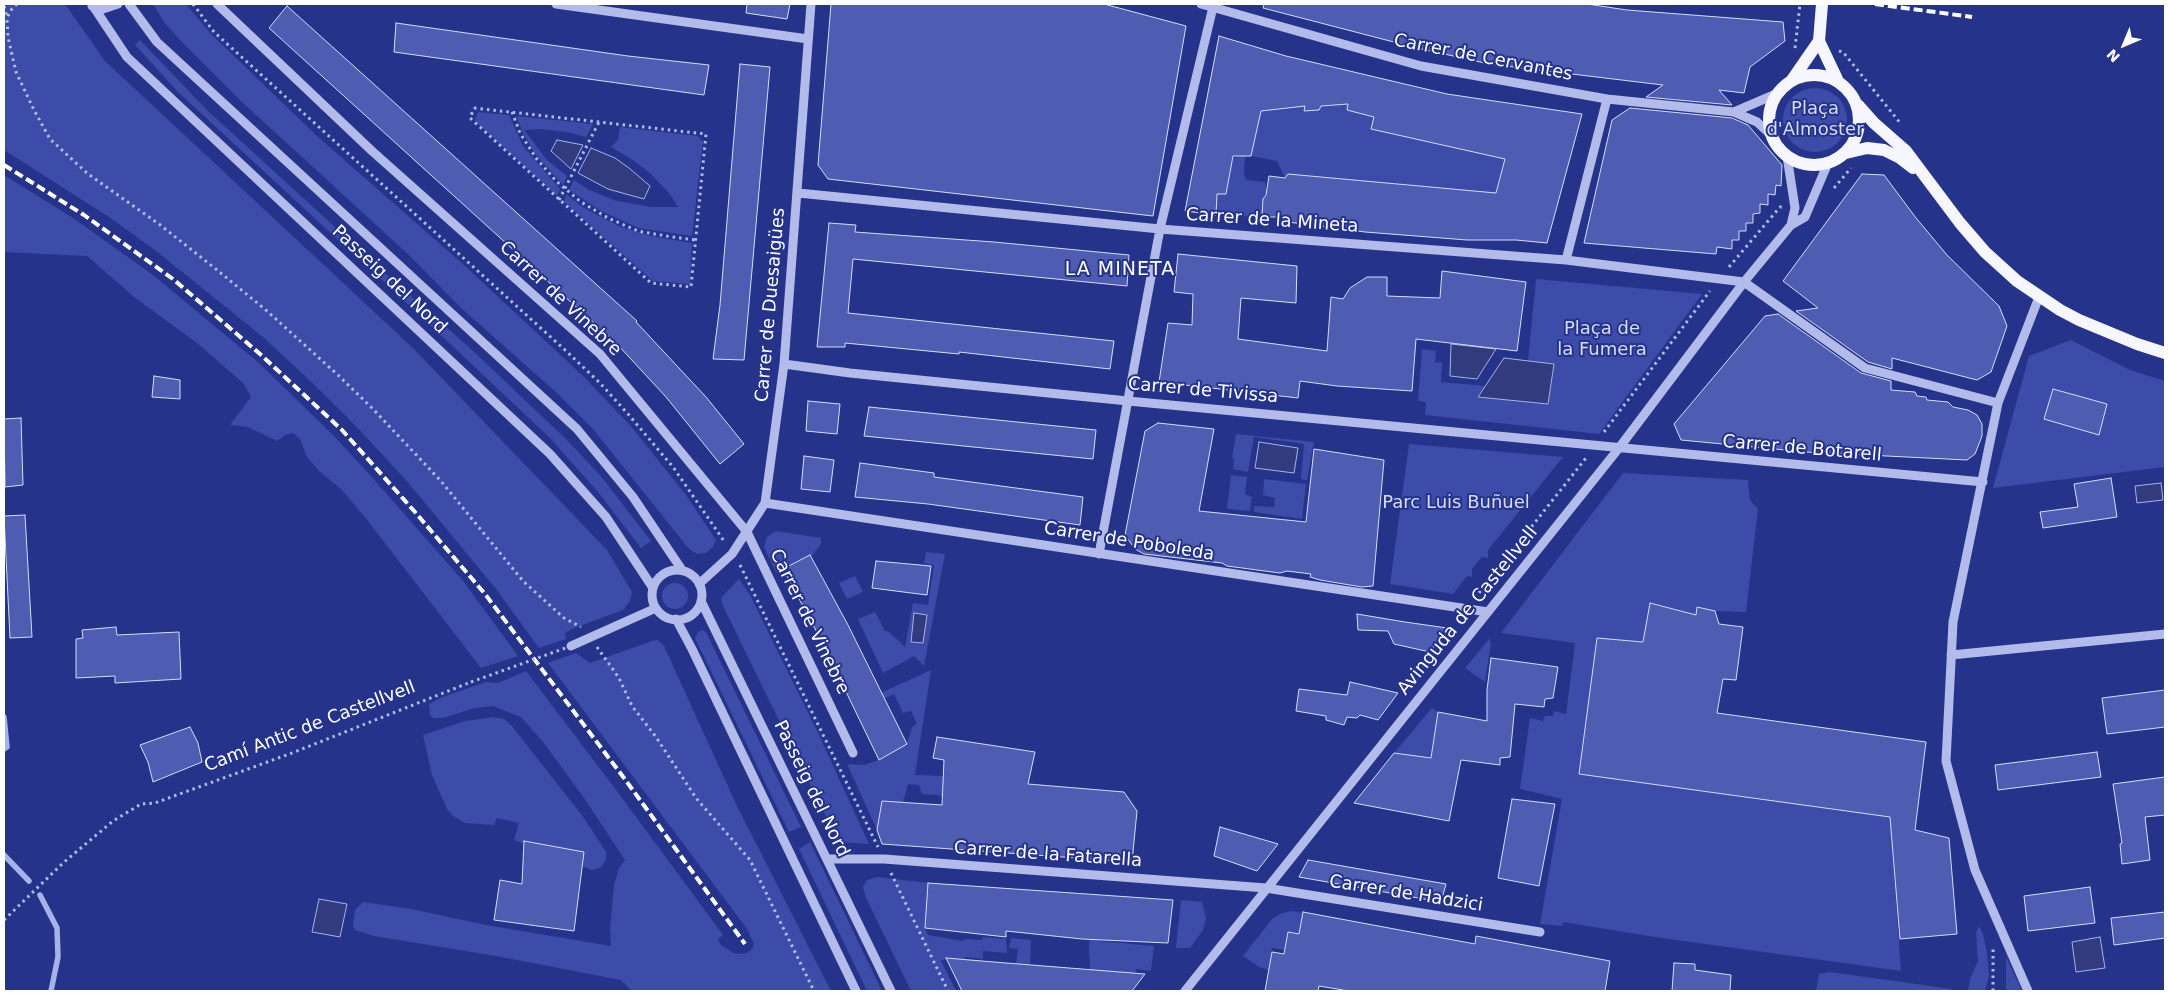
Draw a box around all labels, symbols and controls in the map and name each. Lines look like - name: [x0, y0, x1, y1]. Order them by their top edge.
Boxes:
- north arrow: [2099, 20, 2149, 70]
- street label: Carrer de Cervantes: [1392, 30, 1574, 86]
- text: N: [2104, 46, 2123, 65]
- park label: Plaça d'Almoster: [1766, 98, 1864, 140]
- street label: Carrer de la Mineta: [1185, 204, 1359, 238]
- street label: Carrer de Duesaigües: [752, 207, 790, 403]
- street label: Passeig del Nord: [327, 221, 451, 339]
- street label: Carrer de Vinebre: [494, 237, 626, 361]
- district label: LA MINETA: [1064, 259, 1176, 281]
- park label: Plaça de la Fumera: [1557, 318, 1647, 360]
- street label: Carrer de Tivissa: [1127, 374, 1279, 408]
- street label: Carrer de Botarell: [1722, 431, 1882, 467]
- park label: Parc Luis Buñuel: [1382, 492, 1530, 514]
- street label: Carrer de Poboleda: [1042, 518, 1216, 566]
- street label: Avinguda de Castellvell: [1393, 522, 1543, 700]
- street label: Carrer de Vinebre: [764, 546, 854, 698]
- street label: Camí Antic de Castellvell: [201, 677, 419, 777]
- street label: Passeig del Nord: [769, 717, 853, 861]
- street label: Carrer de la Fatarella: [953, 838, 1143, 872]
- street label: Carrer de Hadzici: [1328, 871, 1484, 917]

